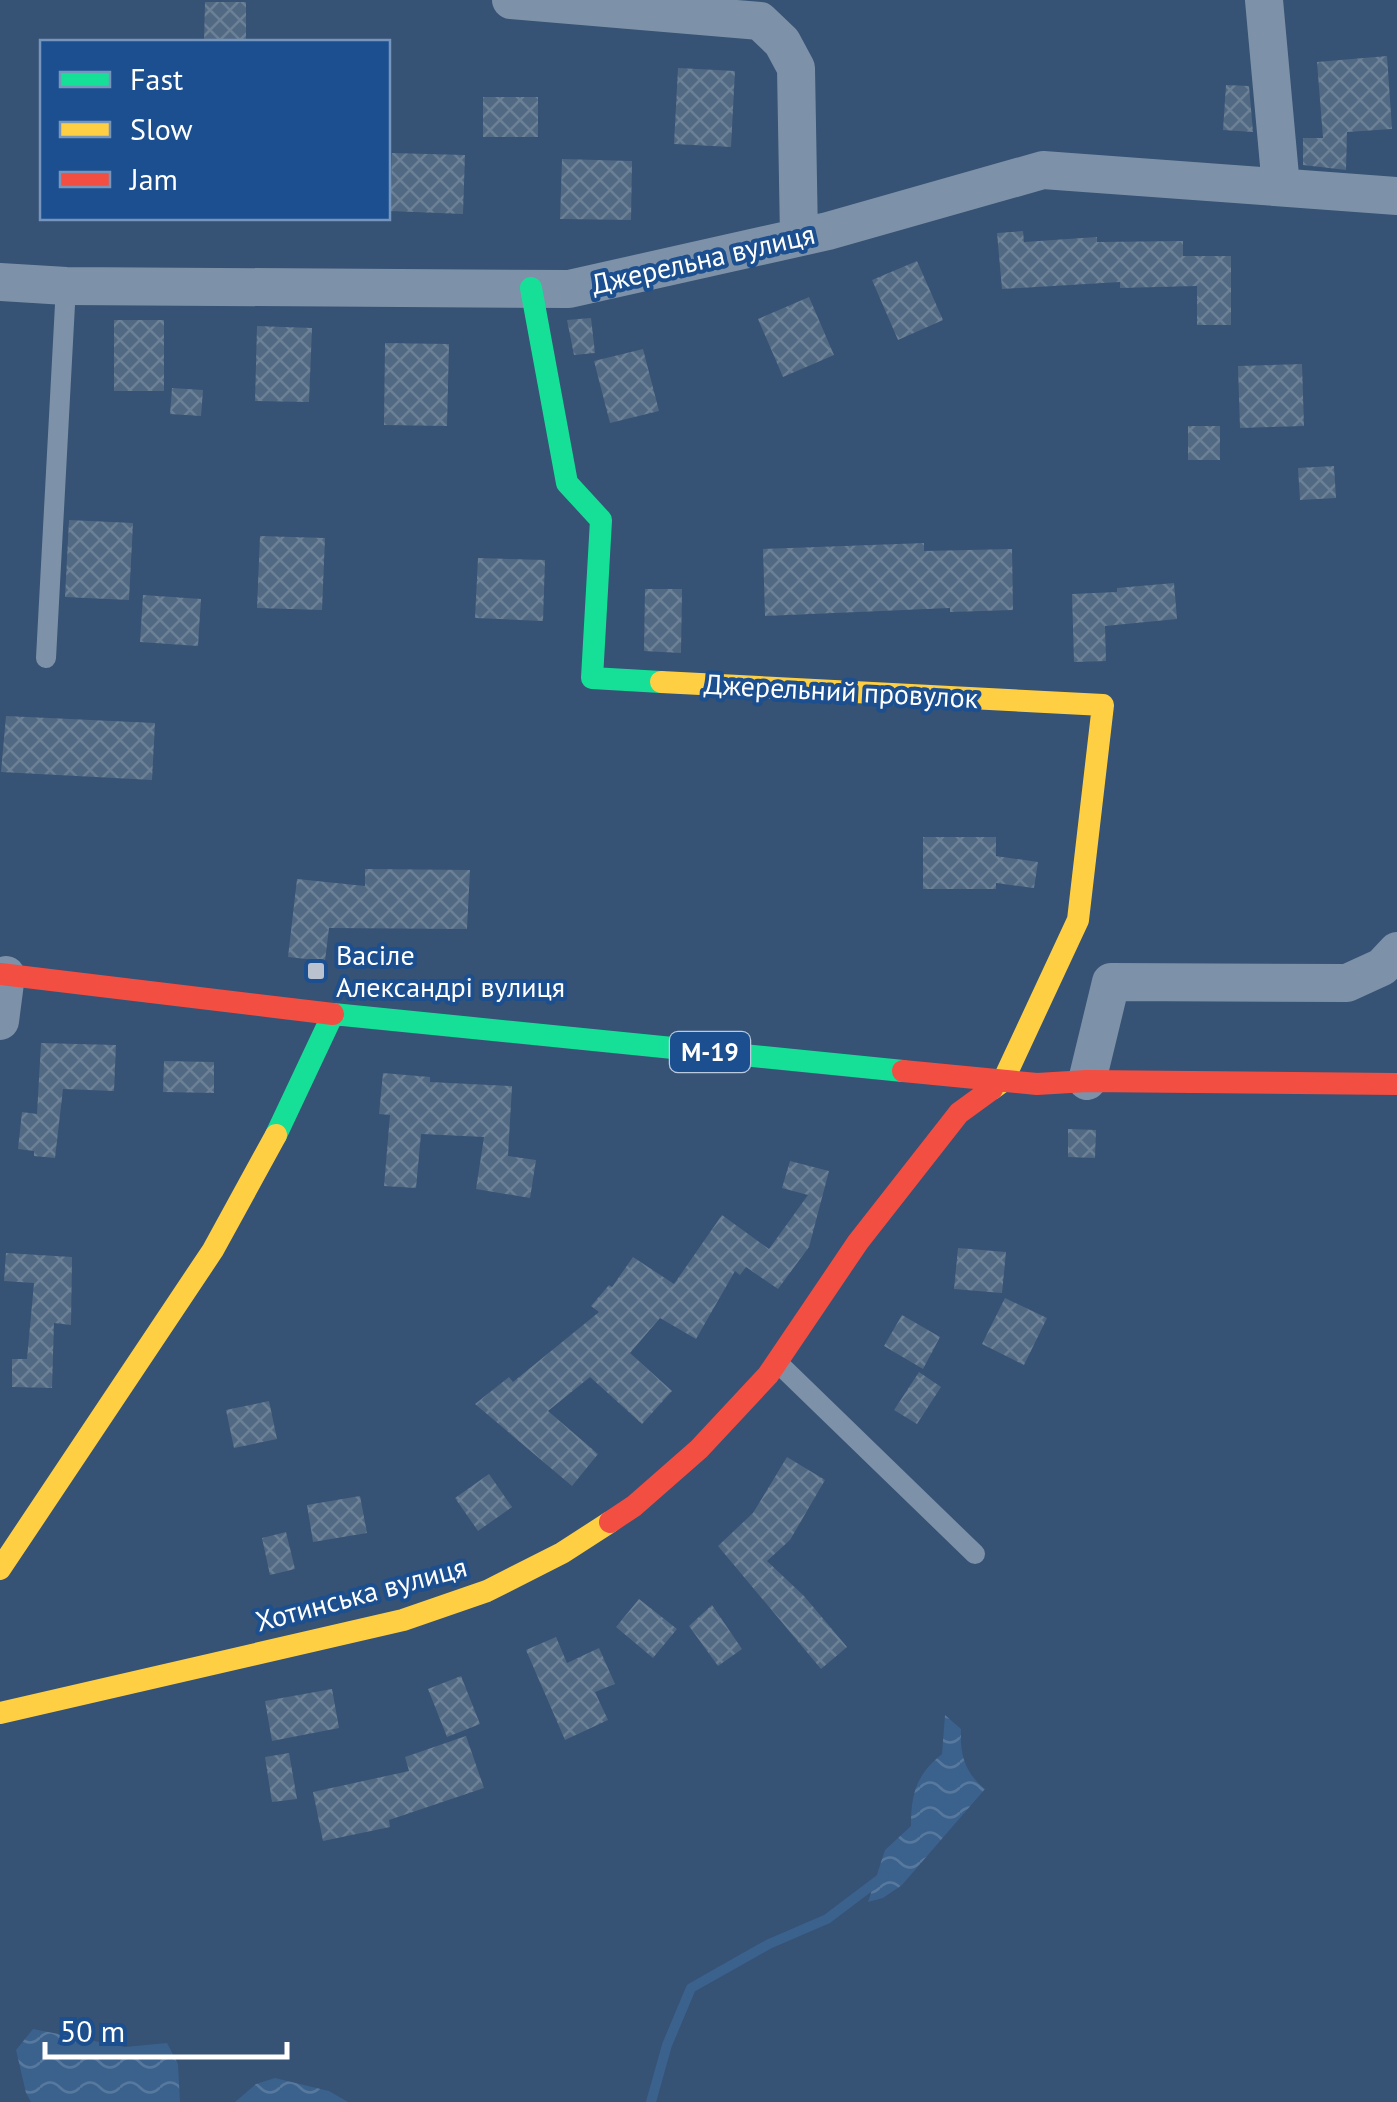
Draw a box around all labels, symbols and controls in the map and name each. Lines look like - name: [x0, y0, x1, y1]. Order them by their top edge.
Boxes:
- legend: [40, 40, 390, 220]
- text: Fast: [130, 59, 183, 98]
- text: Slow: [130, 109, 193, 148]
- text: Jam: [128, 159, 178, 198]
- street label: Джерельна вулиця: [588, 215, 818, 302]
- street label: Джерельний провулок: [703, 665, 980, 716]
- place label: Васіле Александрі вулиця: [336, 936, 565, 1005]
- marker: Васіле Александрі вулиця: [305, 960, 327, 982]
- road number: М-19: [670, 1032, 750, 1072]
- street label: Хотинська вулиця: [251, 1548, 471, 1639]
- scale bar: [45, 1997, 288, 2059]
- text: 50 m: [60, 2011, 125, 2050]

